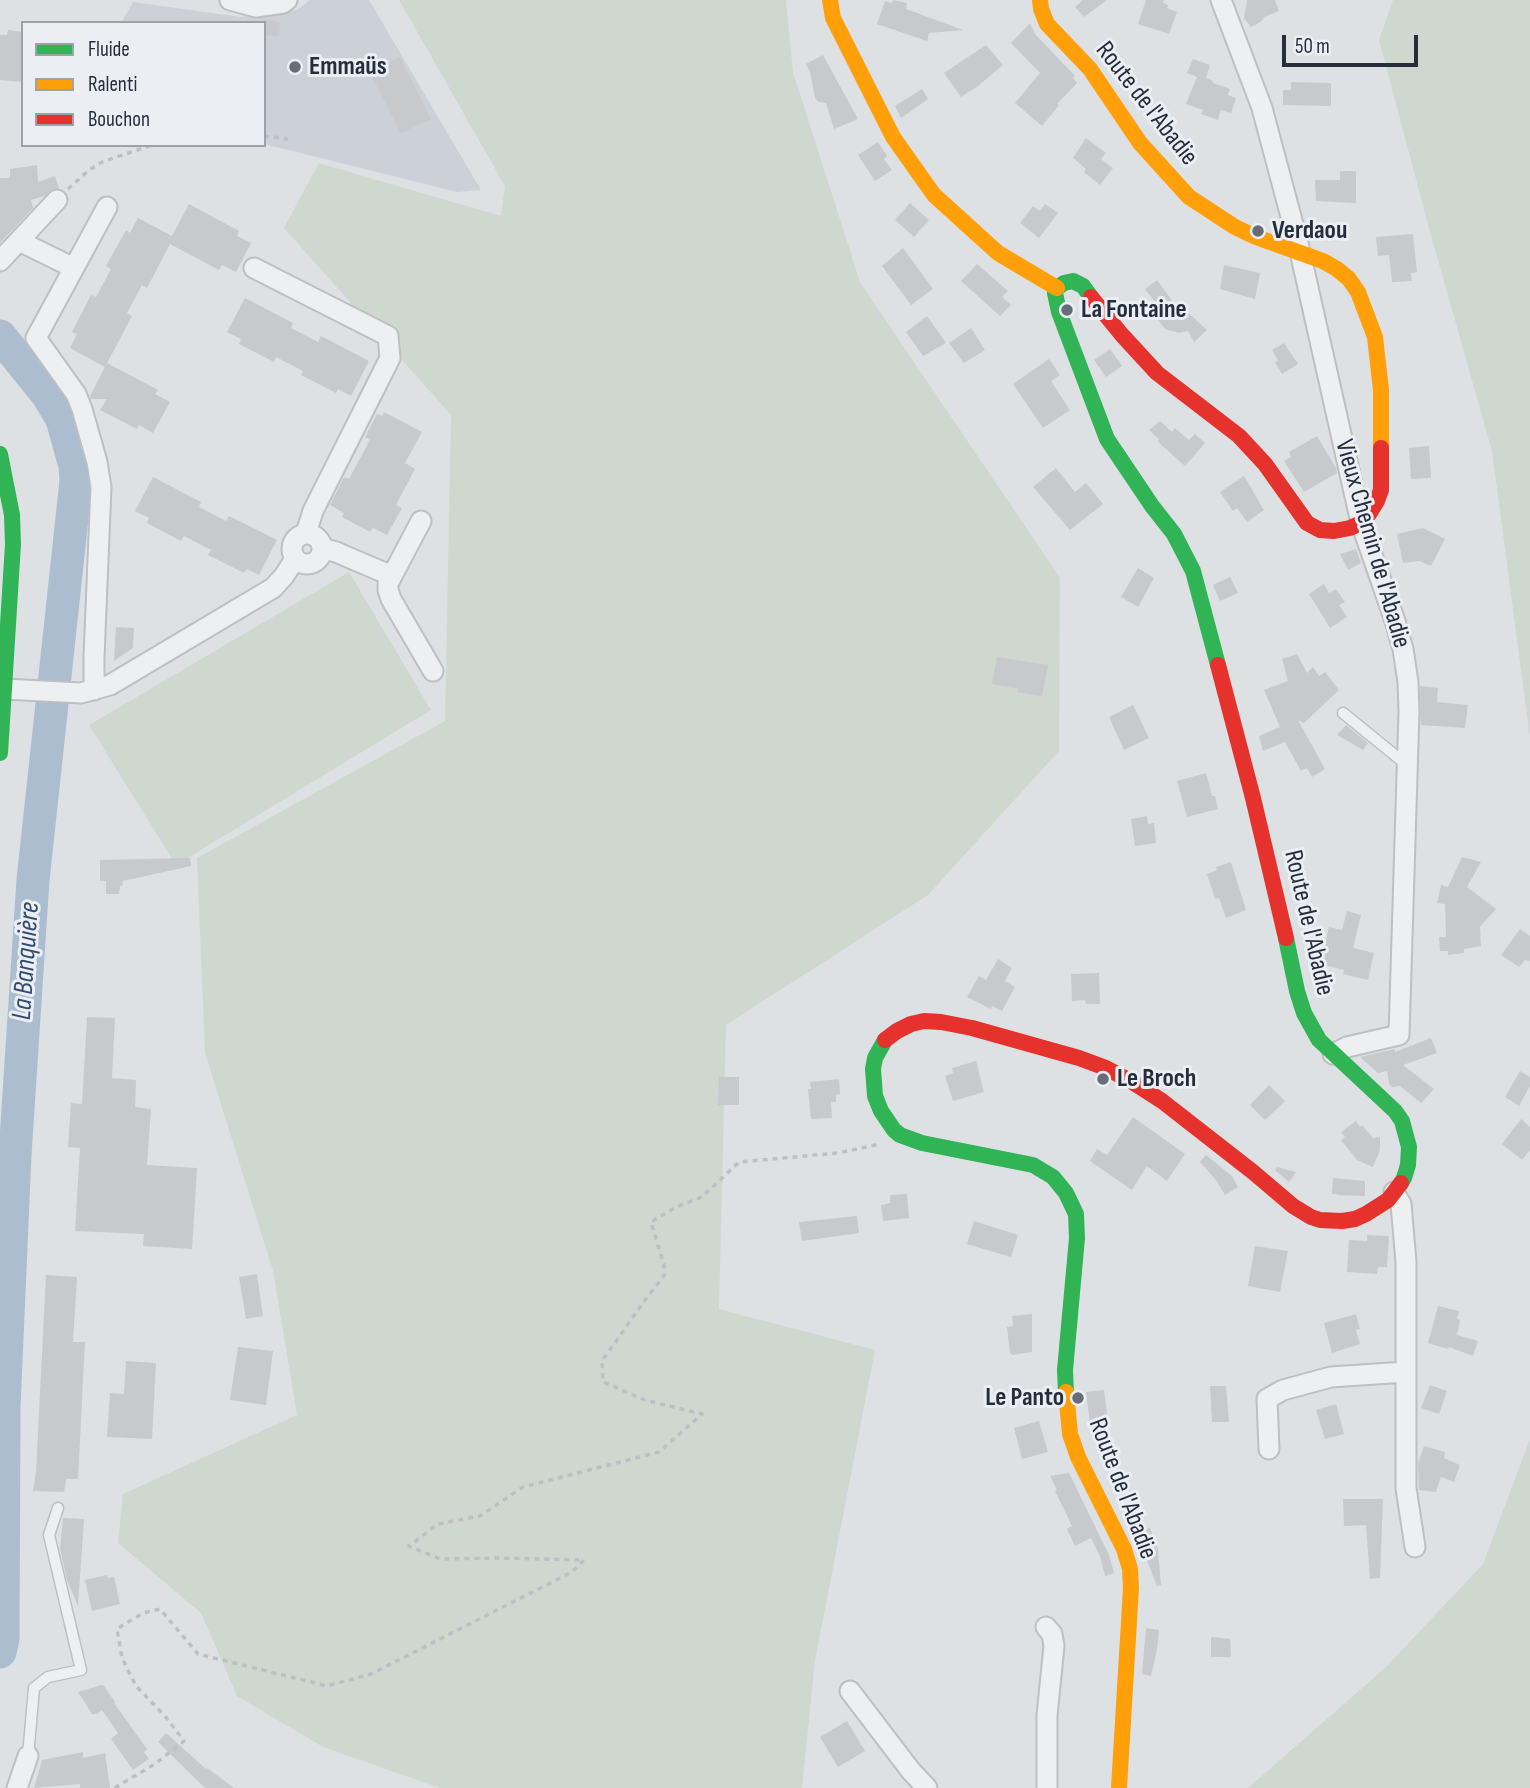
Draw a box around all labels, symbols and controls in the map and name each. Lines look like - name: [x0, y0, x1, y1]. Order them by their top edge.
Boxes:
- legend: [21, 21, 266, 147]
- scale bar: [1285, 21, 1422, 65]
- text: 50 m: [1295, 34, 1330, 59]
- street label: Route de l'Abadie: [1088, 36, 1204, 172]
- text: Fluide: [88, 37, 130, 62]
- place label: Emmaüs: [309, 51, 387, 83]
- marker: Emmaüs: [287, 59, 303, 75]
- text: Ralenti: [88, 72, 137, 97]
- text: Bouchon: [88, 107, 150, 132]
- place label: Verdaou: [1272, 215, 1347, 247]
- marker: Verdaou: [1250, 223, 1266, 239]
- place label: La Fontaine: [1081, 294, 1187, 326]
- marker: La Fontaine: [1059, 302, 1075, 318]
- street label: Vieux Chemin de l'Abadie: [1327, 436, 1417, 652]
- street label: Route de l'Abadie: [1276, 847, 1340, 999]
- water label: La Banquière: [6, 901, 48, 1021]
- place label: Le Broch: [1117, 1063, 1196, 1095]
- marker: Le Broch: [1095, 1071, 1111, 1087]
- place label: Le Panto: [985, 1382, 1064, 1414]
- marker: Le Panto: [1070, 1390, 1086, 1406]
- street label: Route de l'Abadie: [1081, 1414, 1163, 1564]

